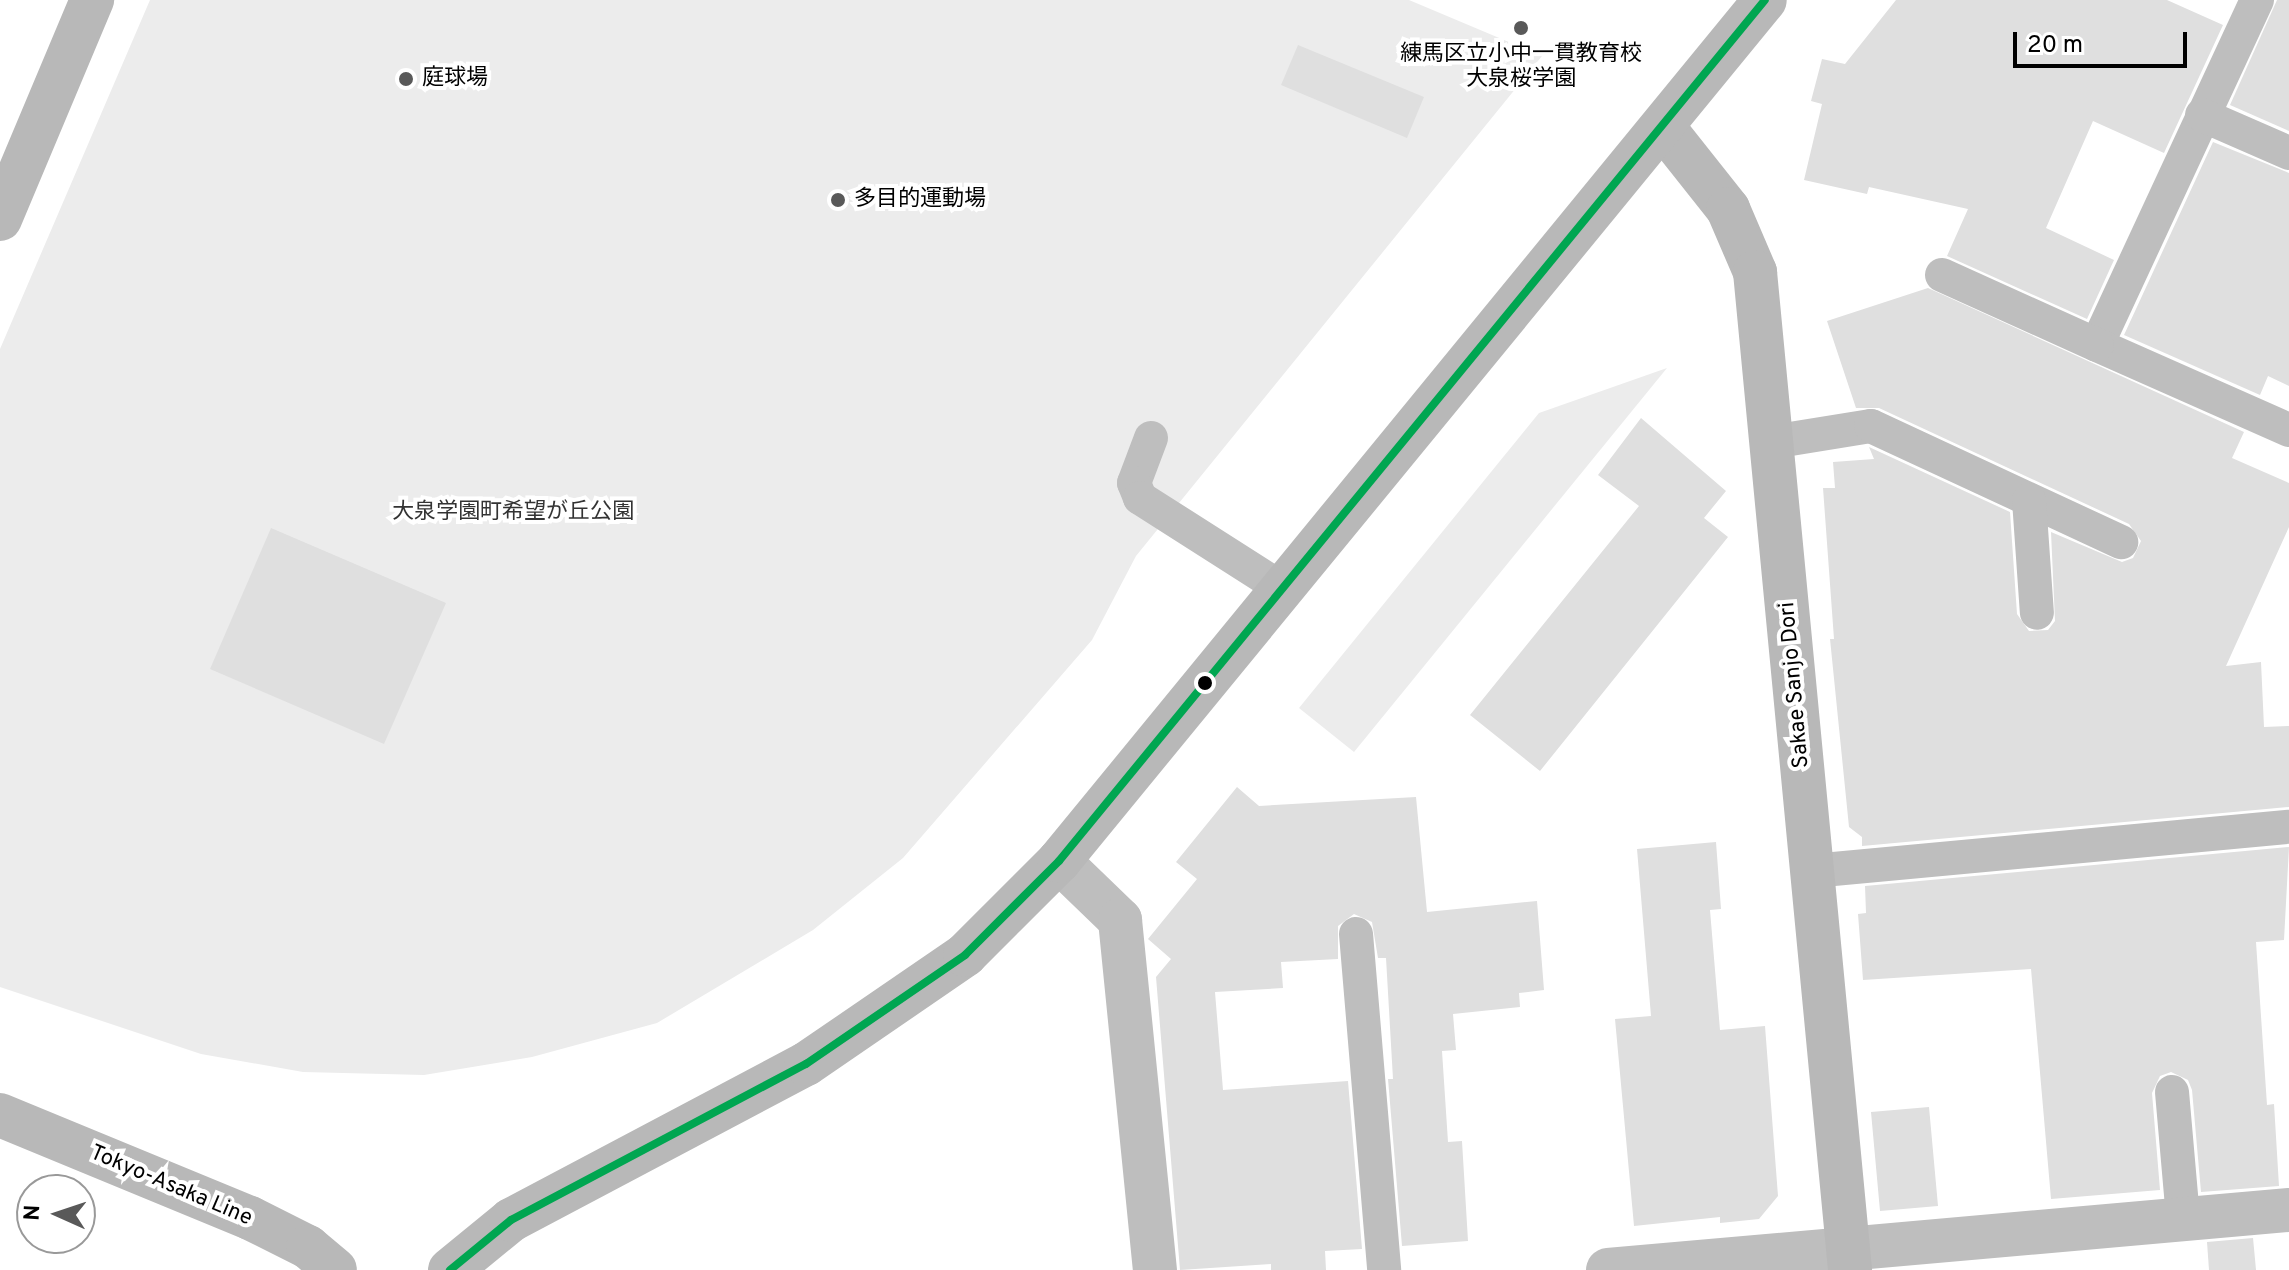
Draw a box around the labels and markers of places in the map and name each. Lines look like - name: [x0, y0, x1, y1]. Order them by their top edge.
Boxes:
- marker: 練馬区立小中一貫教育校 大泉桜学園: [1512, 19, 1530, 37]
- place label: 練馬区立小中一貫教育校 大泉桜学園: [1400, 41, 1642, 92]
- place label: 庭球場: [422, 66, 488, 92]
- marker: 庭球場: [397, 70, 415, 88]
- place label: 多目的運動場: [854, 187, 986, 213]
- marker: 多目的運動場: [829, 191, 847, 209]
- unlabelled marker: [1197, 675, 1213, 691]

